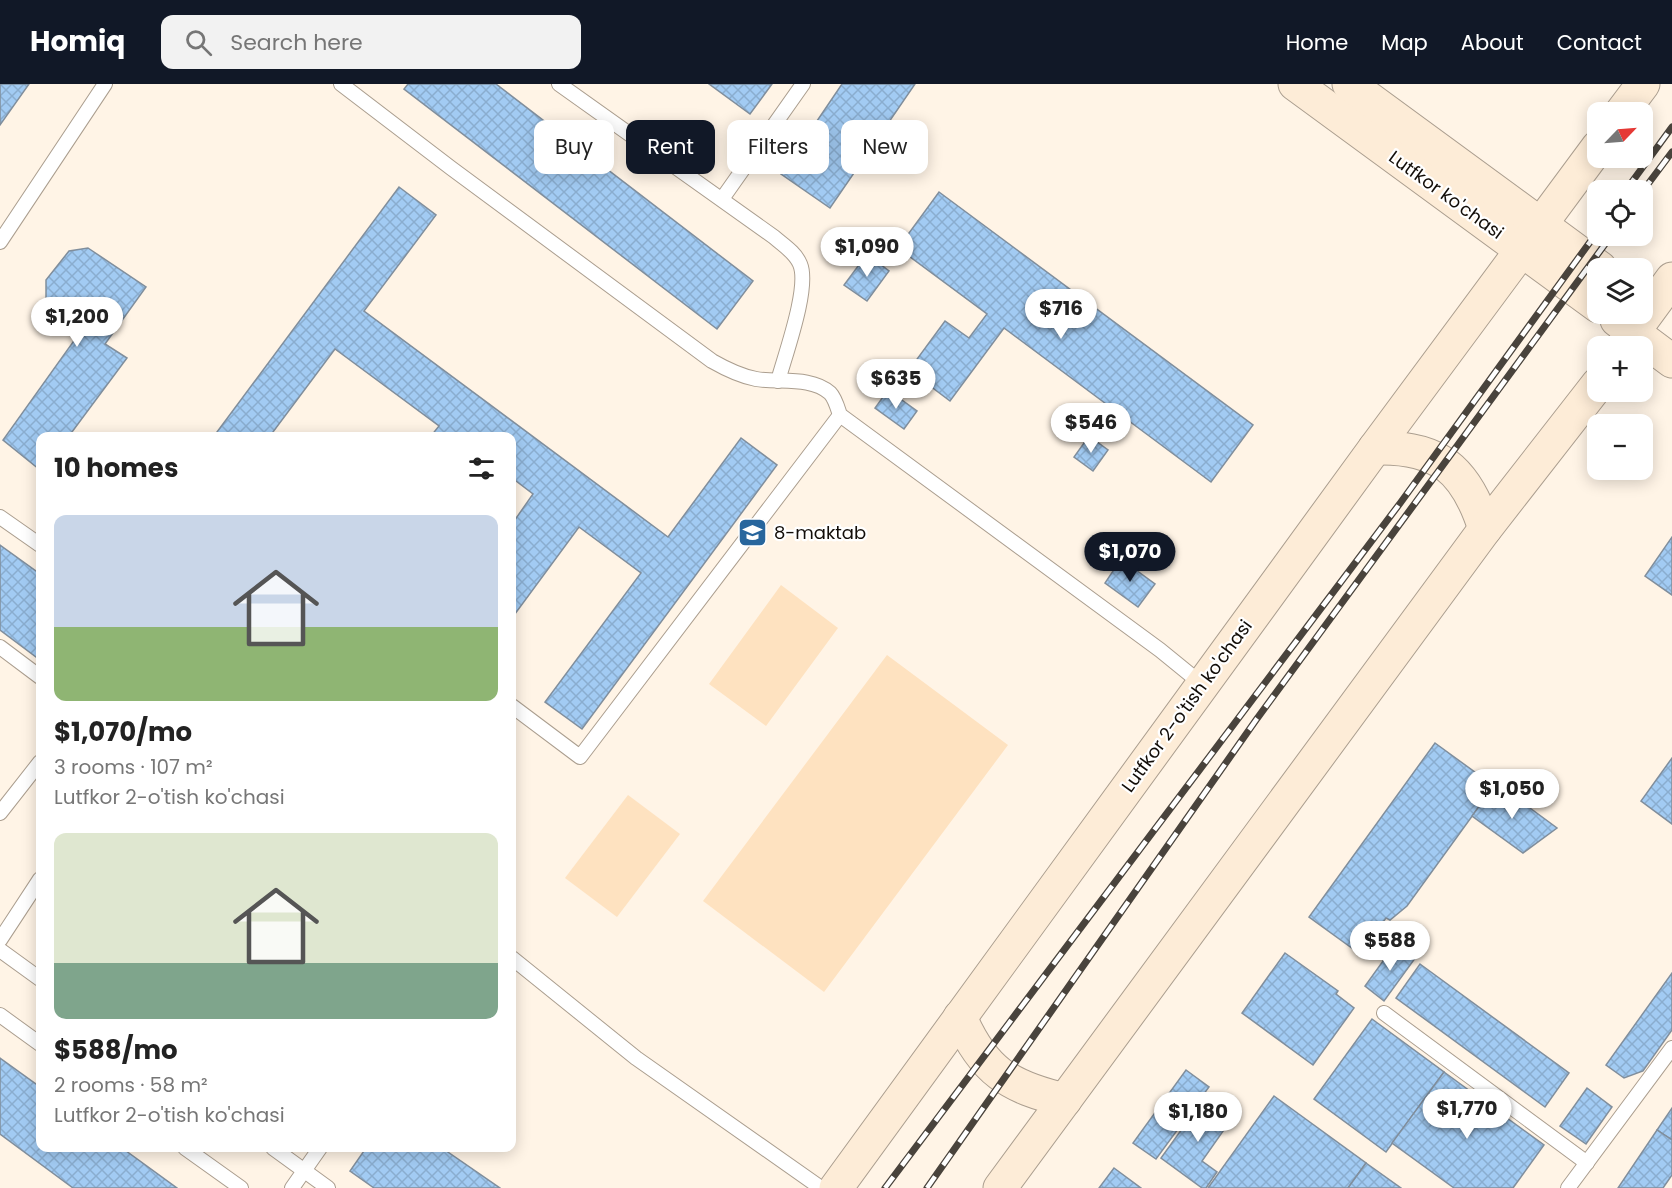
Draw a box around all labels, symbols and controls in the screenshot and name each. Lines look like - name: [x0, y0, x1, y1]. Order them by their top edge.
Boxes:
- search box: [161, 15, 581, 69]
- text: Homiq: [30, 22, 125, 61]
- icon: search: [182, 26, 215, 59]
- text: Search here: [230, 27, 363, 58]
- text: Home: [1286, 28, 1348, 57]
- text: Map: [1381, 28, 1428, 57]
- text: About: [1461, 28, 1524, 57]
- text: Contact: [1557, 28, 1642, 57]
- north arrow: [1587, 102, 1653, 168]
- map controls: [1587, 102, 1653, 480]
- chip: Buy: [534, 120, 614, 174]
- chip: Rent: [626, 120, 715, 174]
- chip: Filters: [727, 120, 829, 174]
- chip: New: [841, 120, 928, 174]
- street label: Lutfkor ko'chasi: [1384, 144, 1509, 245]
- button: locate: [1587, 180, 1653, 246]
- pin: $1,090: [818, 227, 916, 278]
- text: $1,090: [835, 232, 899, 260]
- button: layers: [1587, 258, 1653, 324]
- pin: $716: [1025, 289, 1097, 340]
- text: $716: [1039, 294, 1083, 322]
- pin: $1,200: [28, 297, 126, 348]
- text: $1,200: [45, 302, 109, 330]
- button: +: [1587, 336, 1653, 402]
- pin: $635: [860, 359, 932, 410]
- text: $635: [871, 364, 922, 392]
- pin: $546: [1055, 403, 1127, 454]
- text: $546: [1065, 408, 1117, 436]
- button: −: [1587, 414, 1653, 480]
- text: 10 homes: [54, 450, 178, 486]
- icon: filters: [465, 452, 498, 485]
- school or university icon: 8-maktab: [737, 517, 769, 549]
- place label: 8-maktab: [774, 520, 866, 545]
- pin: $1,070: [1081, 532, 1179, 583]
- text: $1,070: [1098, 537, 1162, 565]
- icon: home: [222, 554, 330, 662]
- street label: Lutfkor 2-o'tish ko'chasi: [1115, 614, 1258, 797]
- text: $1,070/mo: [54, 714, 192, 750]
- text: 3 rooms · 107 m²: [54, 753, 213, 781]
- pin: $1,050: [1463, 769, 1561, 820]
- text: $1,050: [1479, 774, 1545, 802]
- text: Lutfkor 2-o'tish ko'chasi: [54, 783, 285, 811]
- icon: home: [222, 872, 330, 980]
- pin: $588: [1354, 921, 1426, 972]
- text: $588: [1364, 926, 1416, 954]
- text: $588/mo: [54, 1032, 178, 1068]
- text: 2 rooms · 58 m²: [54, 1071, 208, 1099]
- pin: $1,770: [1418, 1089, 1516, 1140]
- pin: $1,180: [1149, 1092, 1247, 1143]
- text: $1,770: [1437, 1094, 1497, 1122]
- text: $1,180: [1168, 1097, 1228, 1125]
- text: Lutfkor 2-o'tish ko'chasi: [54, 1101, 285, 1129]

